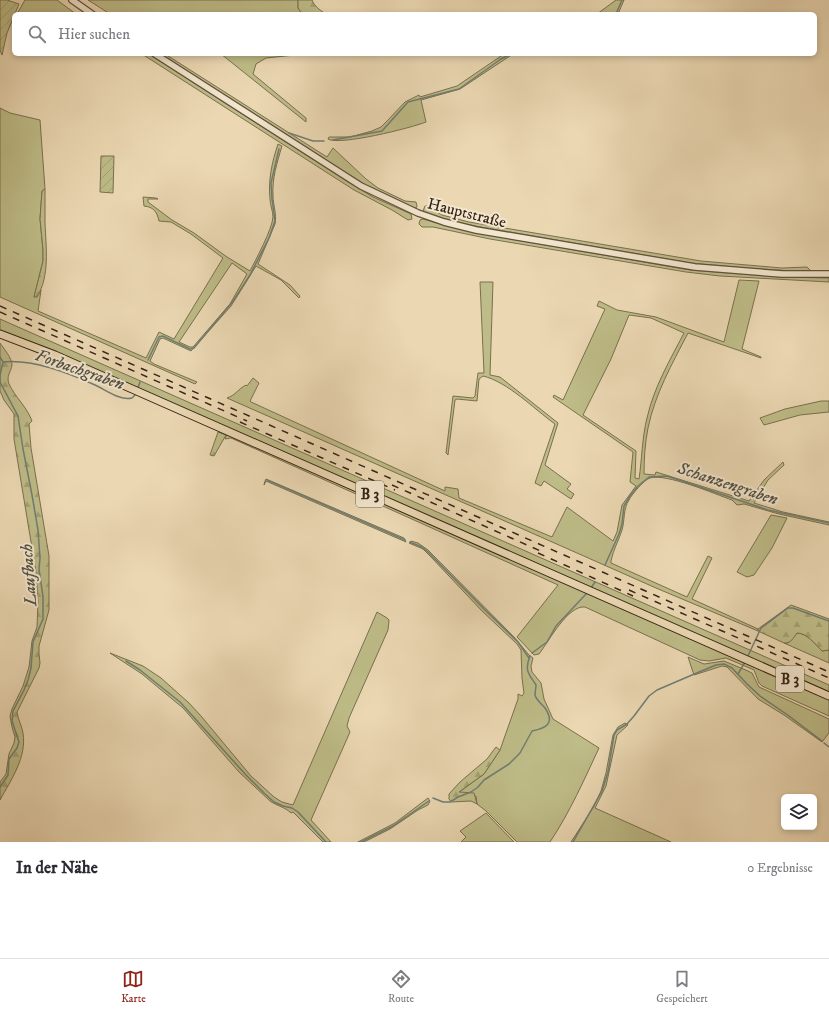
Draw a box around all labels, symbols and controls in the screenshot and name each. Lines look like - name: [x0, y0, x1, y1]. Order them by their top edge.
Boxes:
- search box: [12, 12, 817, 56]
- icon: search: [26, 23, 48, 45]
- text: Hier suchen: [58, 25, 130, 44]
- street label: Hauptstraße: [425, 194, 509, 233]
- water label: Forbachgraben: [32, 344, 127, 396]
- water label: Schanzengraben: [674, 457, 781, 511]
- road number: B 3: [356, 481, 384, 507]
- water label: Laufbach: [16, 543, 42, 608]
- road number: B 3: [776, 666, 804, 692]
- map controls: [781, 794, 817, 830]
- button: layers: [781, 794, 817, 830]
- text: In der Nähe: [16, 857, 98, 879]
- text: 0 Ergebnisse: [747, 860, 813, 876]
- tab: Karte: [121, 968, 146, 1006]
- tab: Route: [388, 968, 414, 1006]
- tab: Gespeichert: [656, 968, 708, 1006]

